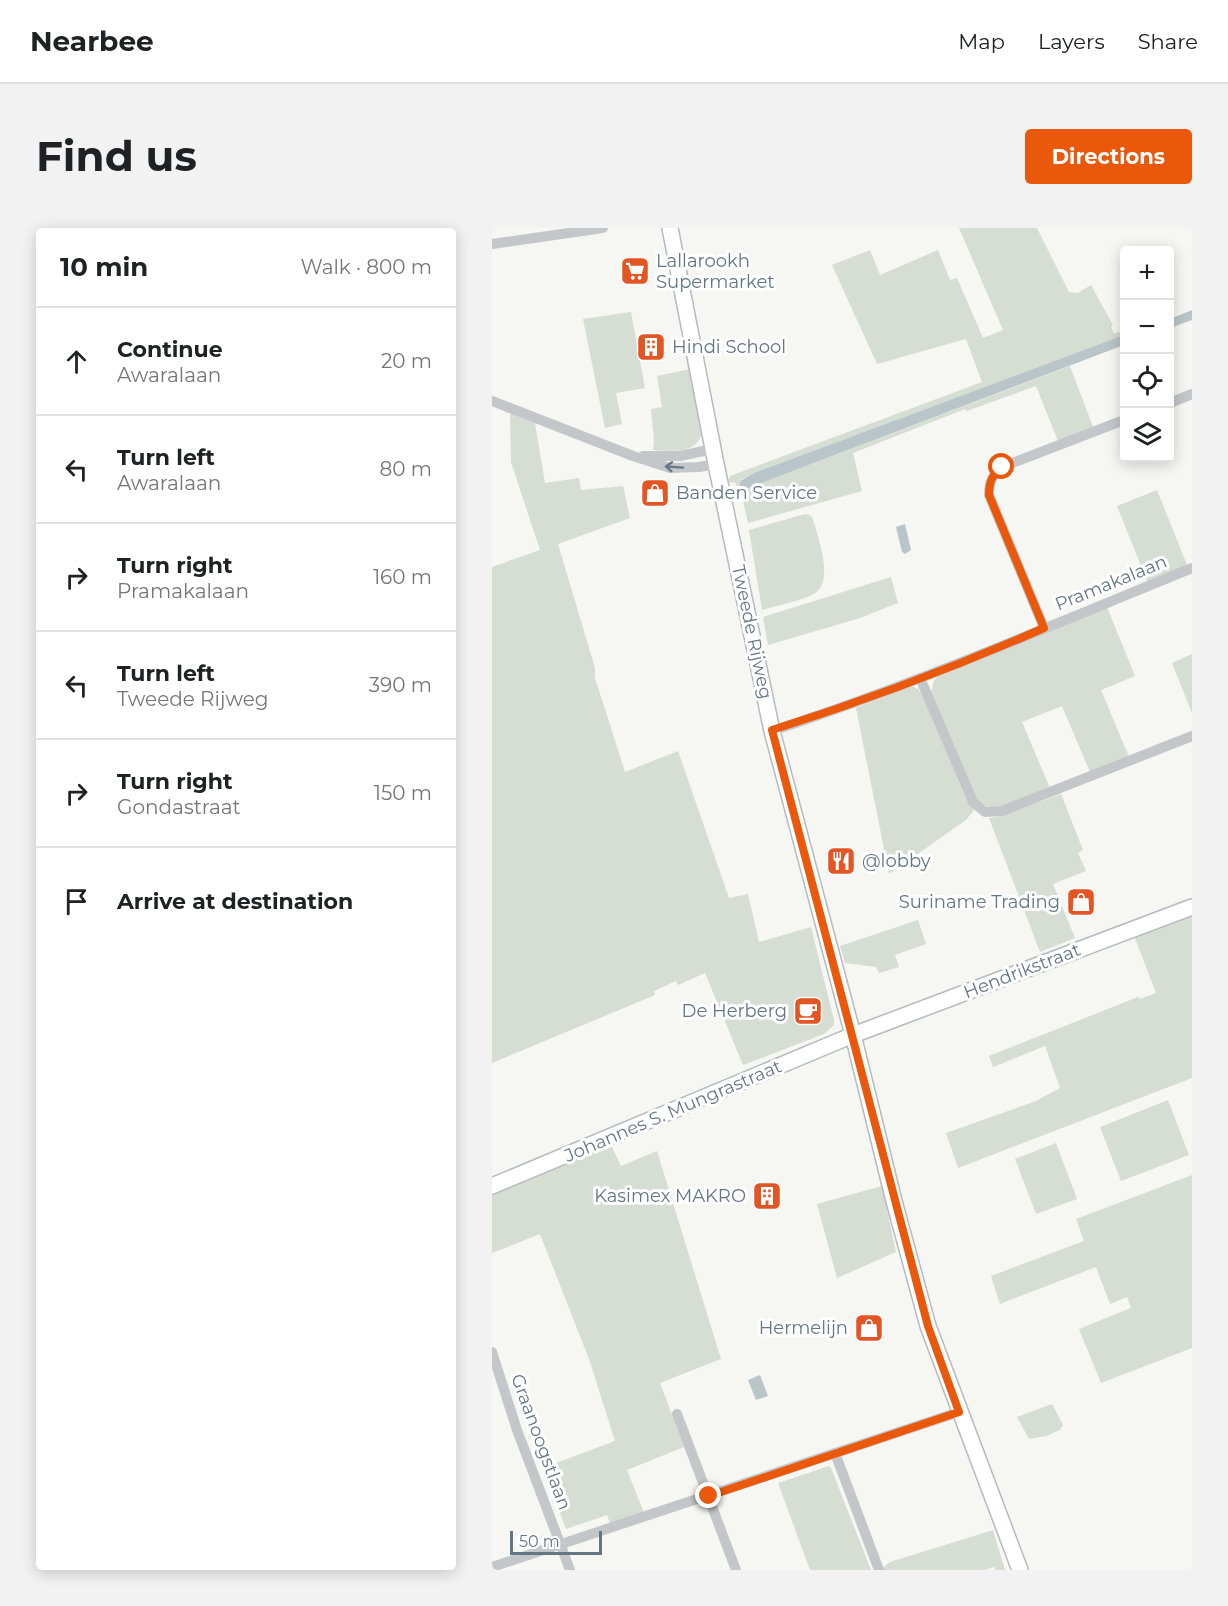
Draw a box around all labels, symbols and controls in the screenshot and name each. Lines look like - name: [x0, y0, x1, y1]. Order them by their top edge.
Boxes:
- text: Nearbee: [30, 24, 154, 58]
- text: Map: [958, 29, 1005, 54]
- text: Layers: [1038, 29, 1105, 54]
- text: Share: [1138, 29, 1198, 54]
- button: Directions: [1025, 129, 1192, 184]
- text: Find us: [36, 130, 197, 182]
- map controls: [1120, 246, 1174, 462]
- button: +: [1120, 246, 1174, 300]
- place label: Lallarookh Supermarket: [656, 250, 775, 293]
- text: 10 min: [60, 251, 148, 283]
- text: Walk · 800 m: [301, 255, 432, 279]
- supermarket icon: Lallarookh Supermarket: [619, 255, 651, 287]
- button: −: [1120, 300, 1174, 354]
- building icon: Hindi School: [635, 331, 667, 363]
- text: Continue: [117, 336, 223, 363]
- place label: Hindi School: [672, 336, 786, 358]
- icon: ahead: [60, 345, 93, 378]
- text: 20 m: [381, 349, 432, 373]
- button: locate: [1120, 354, 1174, 408]
- text: Awaralaan: [117, 363, 221, 387]
- button: layers: [1120, 408, 1174, 462]
- text: Turn left: [117, 444, 215, 471]
- icon: left: [60, 453, 93, 486]
- route start: [988, 453, 1014, 479]
- text: 80 m: [380, 457, 432, 481]
- one-way arrow: [665, 461, 684, 472]
- text: Awaralaan: [117, 471, 221, 495]
- shop icon: Banden Service: [639, 477, 671, 509]
- place label: Banden Service: [676, 482, 817, 504]
- street label: Pramakalaan: [1052, 551, 1170, 615]
- text: Turn right: [117, 552, 232, 579]
- icon: right: [60, 561, 93, 594]
- street label: Tweede Rijweg: [727, 563, 777, 701]
- text: 160 m: [373, 565, 432, 589]
- text: Pramakalaan: [117, 579, 249, 603]
- text: Turn left: [117, 660, 215, 687]
- icon: left: [60, 669, 93, 702]
- text: 390 m: [369, 673, 432, 697]
- text: Tweede Rijweg: [117, 687, 269, 711]
- text: Turn right: [117, 768, 232, 795]
- icon: right: [60, 777, 93, 810]
- text: 150 m: [374, 781, 432, 805]
- text: Gondastraat: [117, 795, 241, 819]
- restaurant icon: @lobby: [825, 845, 857, 877]
- place label: @lobby: [862, 850, 931, 872]
- icon: arrive: [60, 885, 93, 918]
- shop icon: Suriname Trading: [1065, 886, 1097, 918]
- text: Arrive at destination: [117, 888, 353, 915]
- place label: Suriname Trading: [899, 891, 1060, 913]
- street label: Hendrikstraat: [960, 939, 1084, 1003]
- cafe icon: De Herberg: [792, 995, 824, 1027]
- place label: De Herberg: [682, 1000, 787, 1022]
- street label: Johannes S. Mungrastraat: [560, 1055, 785, 1167]
- building icon: Kasimex MAKRO: [751, 1180, 783, 1212]
- place label: Kasimex MAKRO: [594, 1185, 746, 1207]
- shop icon: Hermelijn: [853, 1312, 885, 1344]
- place label: Hermelijn: [759, 1317, 848, 1339]
- street label: Graanoogstlaan: [506, 1371, 576, 1513]
- route end: [695, 1482, 721, 1508]
- scale bar: [510, 1528, 602, 1556]
- text: 50 m: [519, 1532, 560, 1551]

